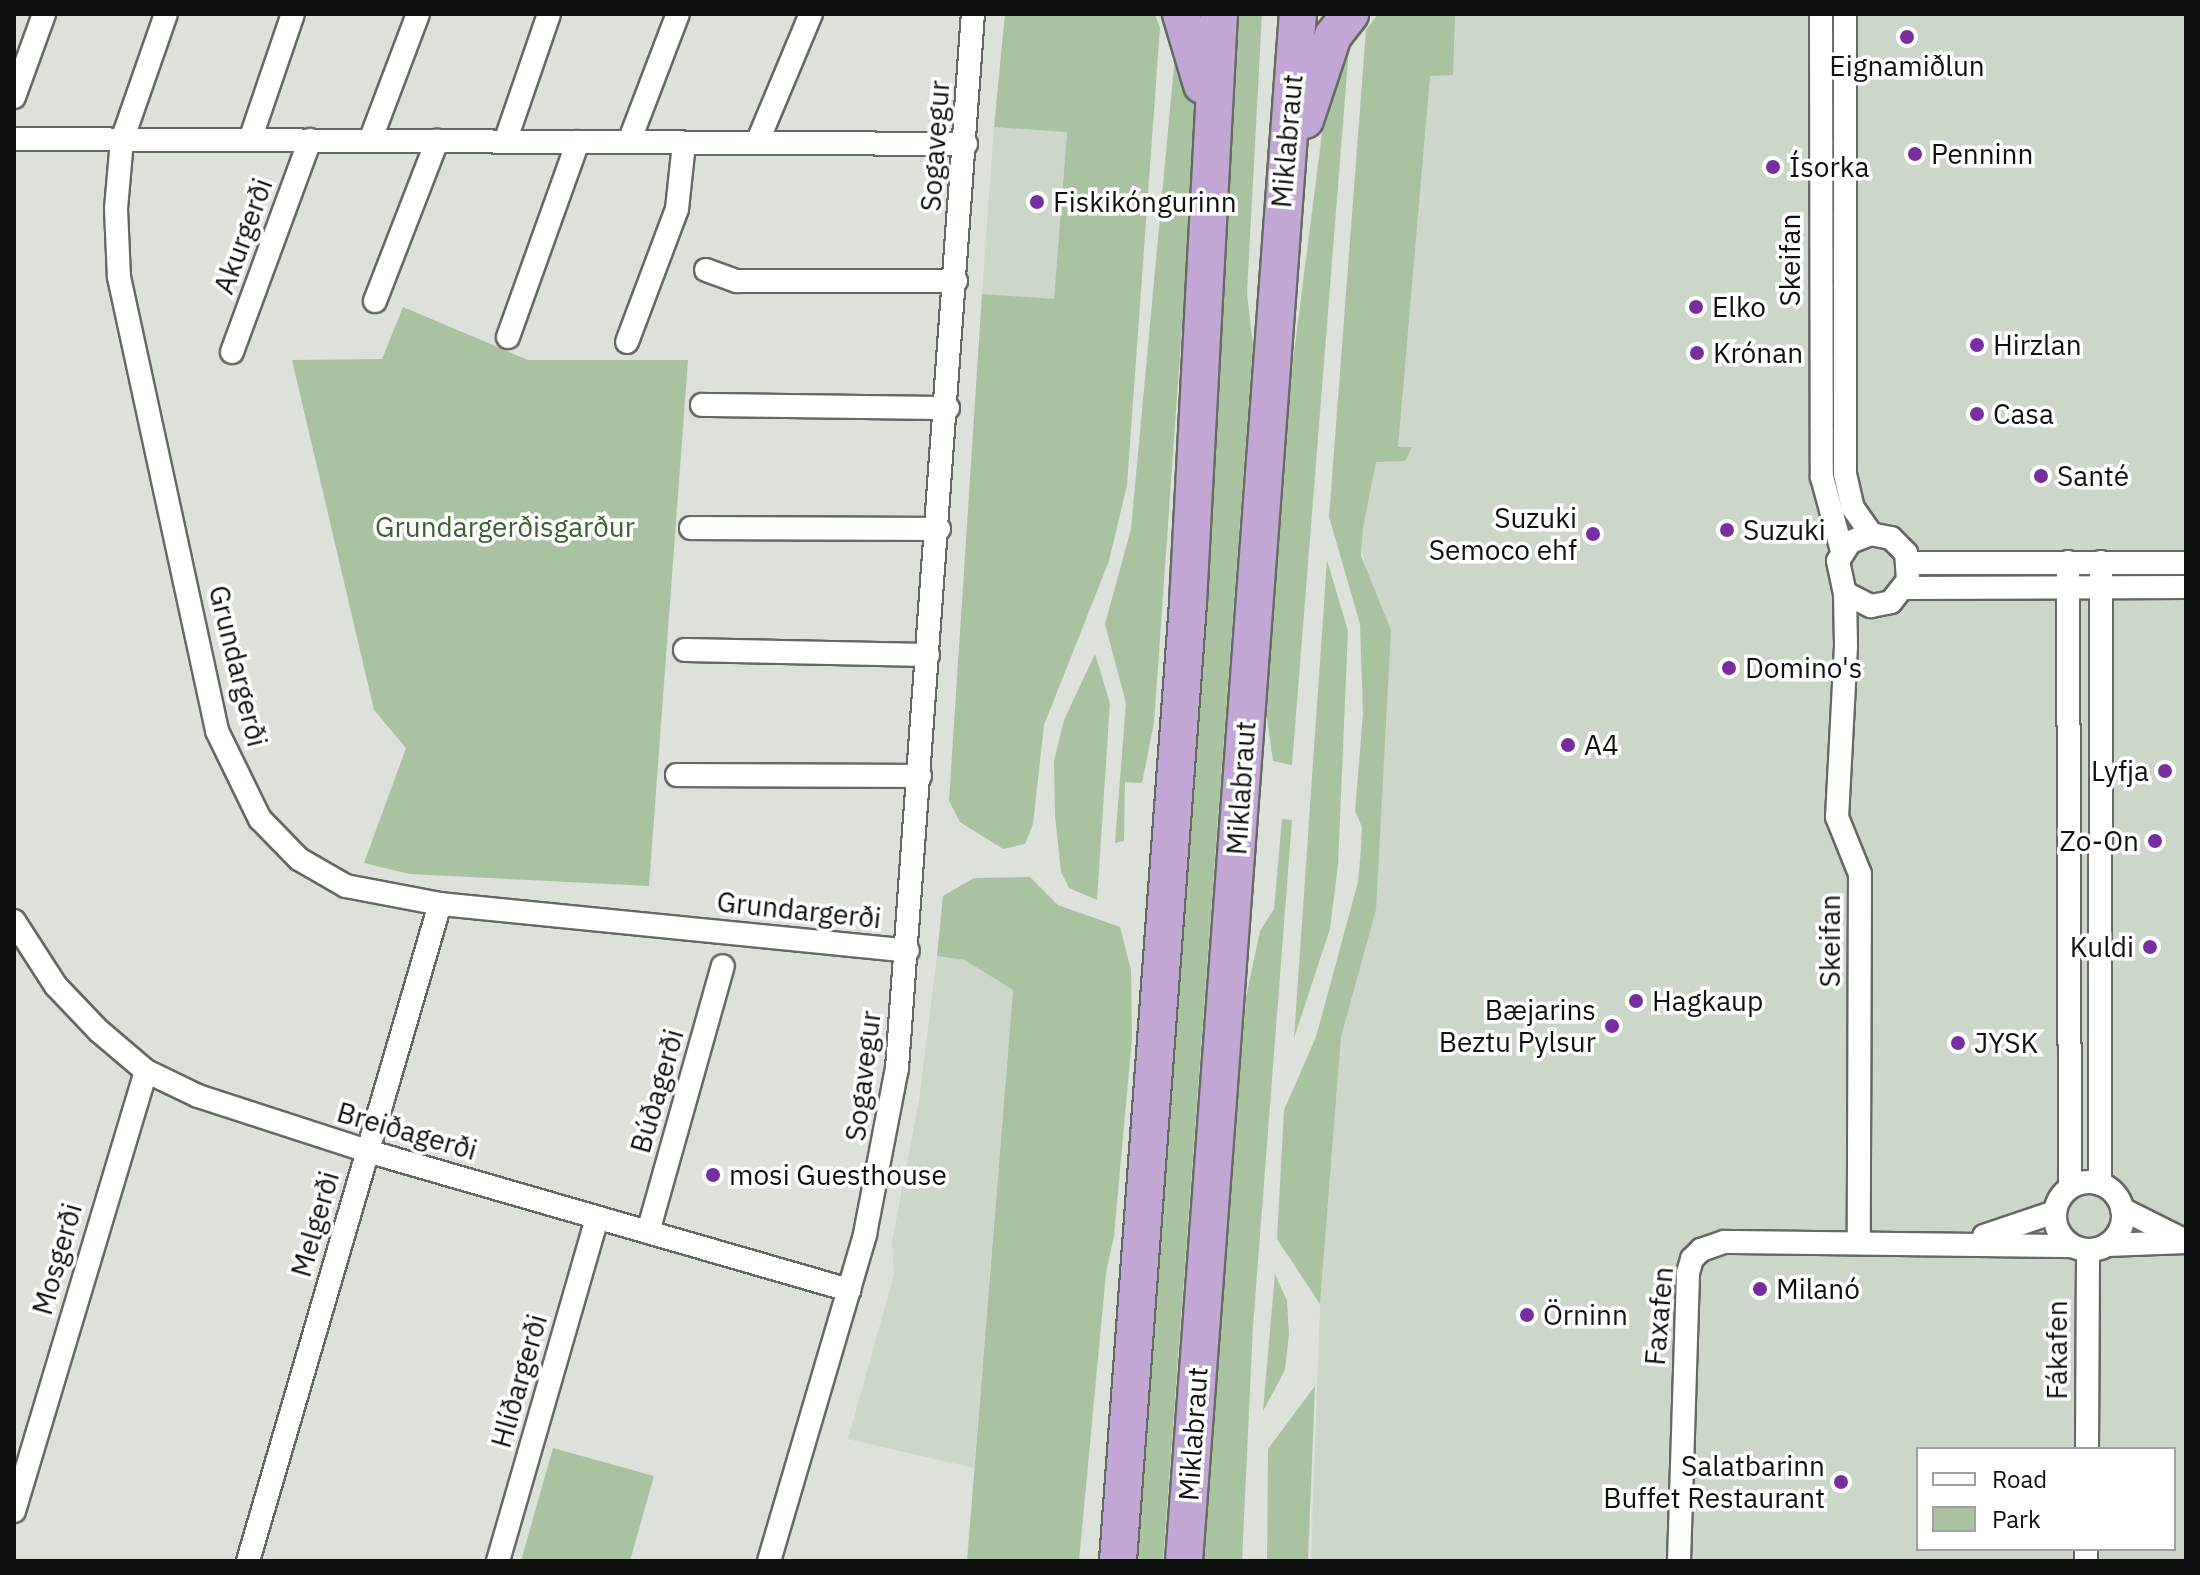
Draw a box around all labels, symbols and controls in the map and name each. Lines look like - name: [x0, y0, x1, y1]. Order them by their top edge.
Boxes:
- marker: Eignamiðlun: [1898, 28, 1916, 46]
- place label: Eignamiðlun: [1829, 49, 1985, 83]
- street label: Miklabraut: [1264, 73, 1310, 209]
- street label: Sogavegur: [914, 79, 956, 213]
- place label: Penninn: [1931, 137, 2033, 171]
- marker: Penninn: [1906, 145, 1924, 163]
- place label: Ísorka: [1789, 150, 1869, 184]
- marker: Ísorka: [1764, 158, 1782, 176]
- street label: Akurgerði: [207, 174, 279, 298]
- place label: Fiskikóngurinn: [1053, 185, 1237, 219]
- marker: Fiskikóngurinn: [1028, 193, 1046, 211]
- street label: Skeifan: [1773, 214, 1807, 306]
- place label: Elko: [1712, 290, 1766, 324]
- marker: Elko: [1687, 298, 1705, 316]
- place label: Hirzlan: [1993, 328, 2082, 362]
- place label: Krónan: [1713, 336, 1803, 370]
- marker: Hirzlan: [1968, 336, 1986, 354]
- marker: Krónan: [1688, 344, 1706, 362]
- place label: Casa: [1993, 397, 2054, 431]
- marker: Casa: [1968, 405, 1986, 423]
- place label: Santé: [2057, 459, 2129, 493]
- marker: Santé: [2032, 467, 2050, 485]
- place label: Suzuki Semoco ehf: [1429, 501, 1577, 567]
- park label: Grundargerðisgarður: [375, 510, 635, 544]
- place label: Suzuki: [1743, 513, 1826, 547]
- marker: Suzuki: [1718, 521, 1736, 539]
- marker: Suzuki Semoco ehf: [1584, 525, 1602, 543]
- street label: Grundargerði: [202, 582, 274, 750]
- place label: Domino's: [1745, 651, 1862, 685]
- marker: Domino's: [1720, 659, 1738, 677]
- street label: Miklabraut: [1220, 720, 1262, 856]
- place label: A4: [1584, 728, 1619, 762]
- marker: A4: [1559, 736, 1577, 754]
- place label: Lyfja: [2091, 754, 2149, 788]
- marker: Lyfja: [2156, 762, 2174, 780]
- place label: Zo-On: [2060, 824, 2139, 858]
- marker: Zo-On: [2146, 832, 2164, 850]
- street label: Grundargerði: [715, 885, 883, 935]
- street label: Skeifan: [1813, 895, 1847, 987]
- place label: Kuldi: [2070, 930, 2134, 964]
- marker: Kuldi: [2141, 938, 2159, 956]
- place label: Hagkaup: [1652, 984, 1763, 1018]
- marker: Hagkaup: [1627, 992, 1645, 1010]
- place label: Bæjarins Beztu Pylsur: [1439, 993, 1596, 1059]
- street label: Sogavegur: [838, 1009, 888, 1143]
- marker: Bæjarins Beztu Pylsur: [1603, 1017, 1621, 1035]
- street label: Búðagerði: [623, 1025, 691, 1157]
- place label: JYSK: [1974, 1026, 2038, 1060]
- marker: JYSK: [1949, 1034, 1967, 1052]
- street label: Breiðagerði: [333, 1095, 481, 1167]
- place label: mosi Guesthouse: [729, 1158, 947, 1192]
- marker: mosi Guesthouse: [704, 1166, 722, 1184]
- street label: Melgerði: [284, 1167, 346, 1281]
- street label: Mosgerði: [25, 1199, 89, 1319]
- street label: Faxafen: [1638, 1265, 1680, 1367]
- place label: Milanó: [1776, 1272, 1860, 1306]
- marker: Milanó: [1751, 1280, 1769, 1298]
- place label: Örninn: [1543, 1298, 1628, 1332]
- street label: Fákafen: [2040, 1300, 2074, 1400]
- marker: Örninn: [1518, 1306, 1536, 1324]
- street label: Hlíðargerði: [484, 1310, 554, 1452]
- street label: Miklabraut: [1172, 1366, 1214, 1502]
- legend: [1916, 1447, 2176, 1551]
- place label: Salatbarinn Buffet Restaurant: [1603, 1449, 1825, 1515]
- text: Road: [1992, 1463, 2047, 1495]
- marker: Salatbarinn Buffet Restaurant: [1832, 1473, 1850, 1491]
- text: Park: [1992, 1503, 2041, 1535]

